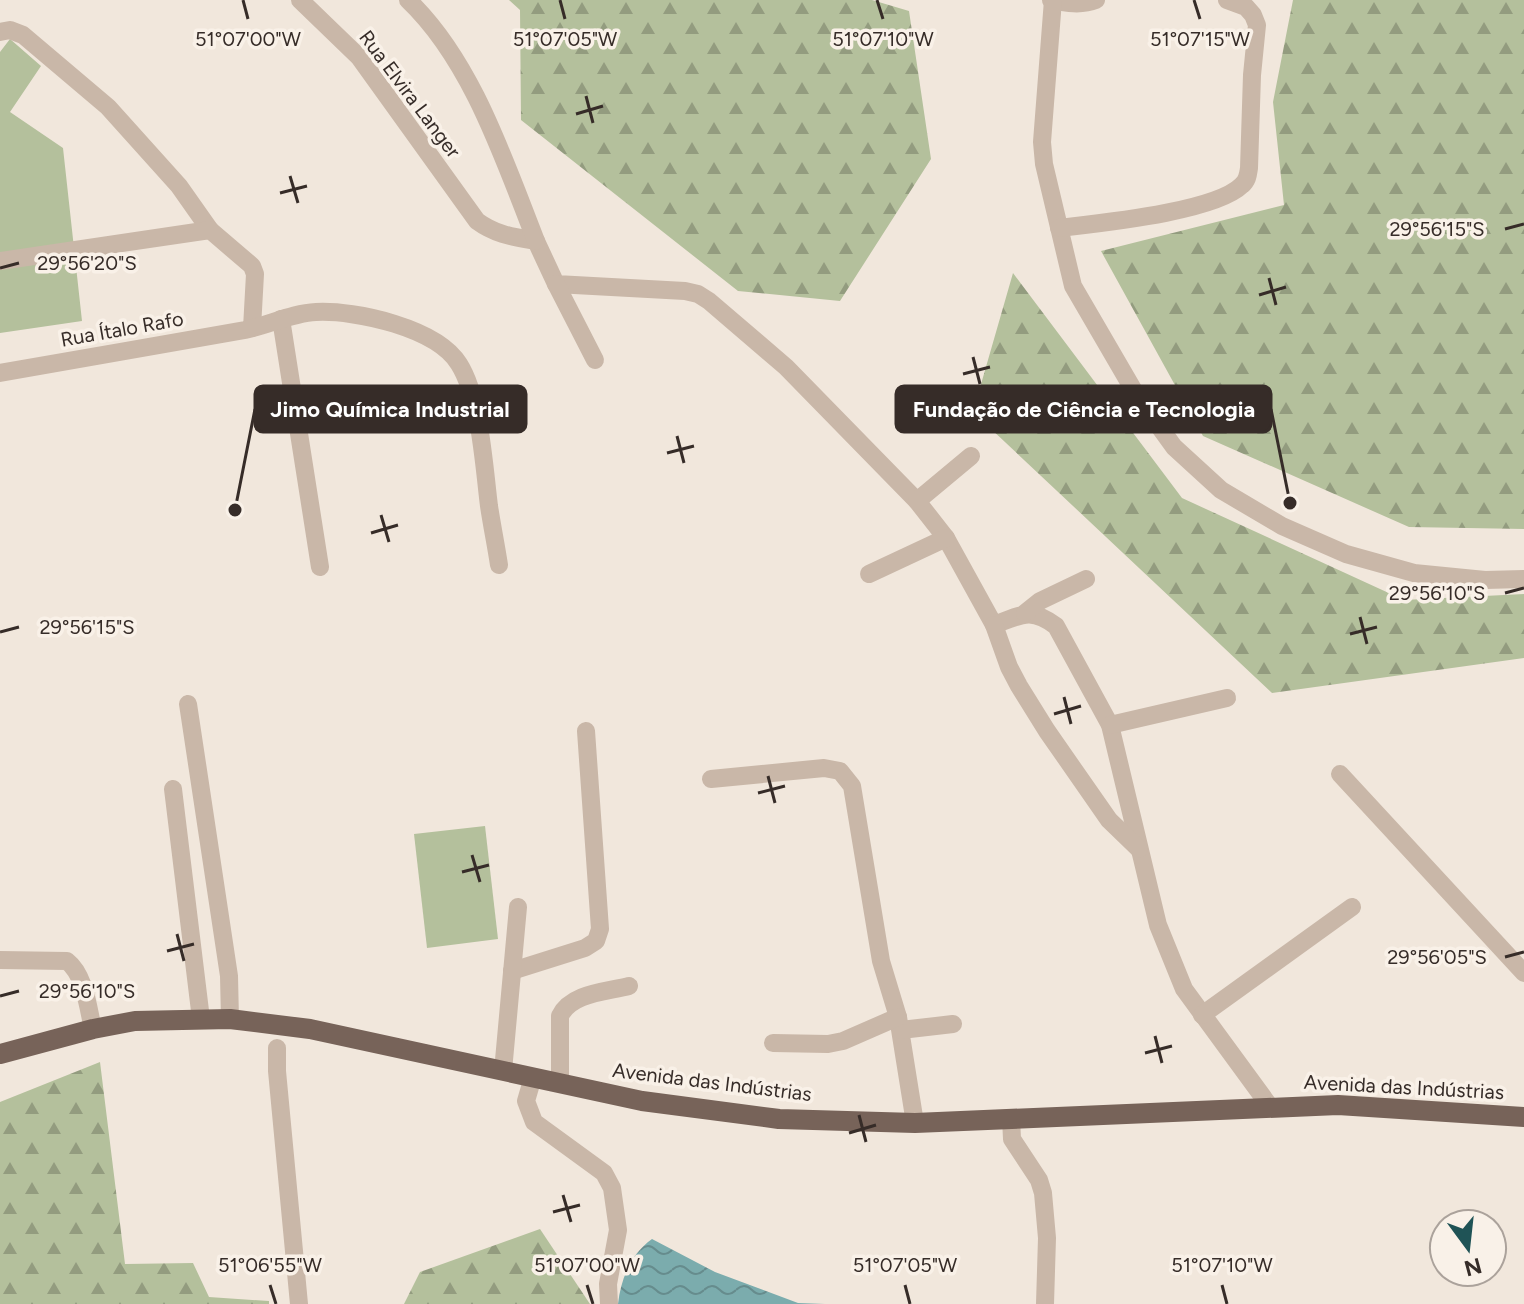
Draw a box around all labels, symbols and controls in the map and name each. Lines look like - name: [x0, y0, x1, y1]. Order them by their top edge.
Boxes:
- street label: Rua Elvira Langer: [354, 26, 466, 163]
- text: 51°07'00"W: [195, 27, 301, 51]
- text: 51°07'05"W: [513, 27, 617, 51]
- text: 51°07'10"W: [832, 27, 934, 51]
- text: 51°07'15"W: [1150, 27, 1250, 51]
- text: 29°56'15"S: [1389, 217, 1485, 241]
- text: 29°56'20"S: [37, 251, 137, 275]
- street label: Rua Ítalo Rafo: [59, 306, 185, 352]
- callout: Jimo Química Industrial: [255, 386, 526, 432]
- callout: Fundação de Ciência e Tecnologia: [896, 386, 1271, 432]
- text: Jimo Química Industrial: [270, 396, 510, 423]
- text: Fundação de Ciência e Tecnologia: [913, 396, 1255, 423]
- text: 29°56'10"S: [1389, 581, 1485, 605]
- text: 29°56'15"S: [39, 615, 135, 639]
- text: 29°56'05"S: [1387, 945, 1487, 969]
- text: 29°56'10"S: [39, 979, 135, 1003]
- street label: Avenida das Indústrias: [611, 1058, 813, 1106]
- street label: Avenida das Indústrias: [1303, 1070, 1505, 1104]
- north arrow: [1428, 1208, 1508, 1288]
- text: N: [1461, 1252, 1485, 1282]
- text: 51°06'55"W: [218, 1253, 322, 1277]
- text: 51°07'00"W: [534, 1253, 640, 1277]
- text: 51°07'05"W: [853, 1253, 957, 1277]
- text: 51°07'10"W: [1171, 1253, 1273, 1277]

